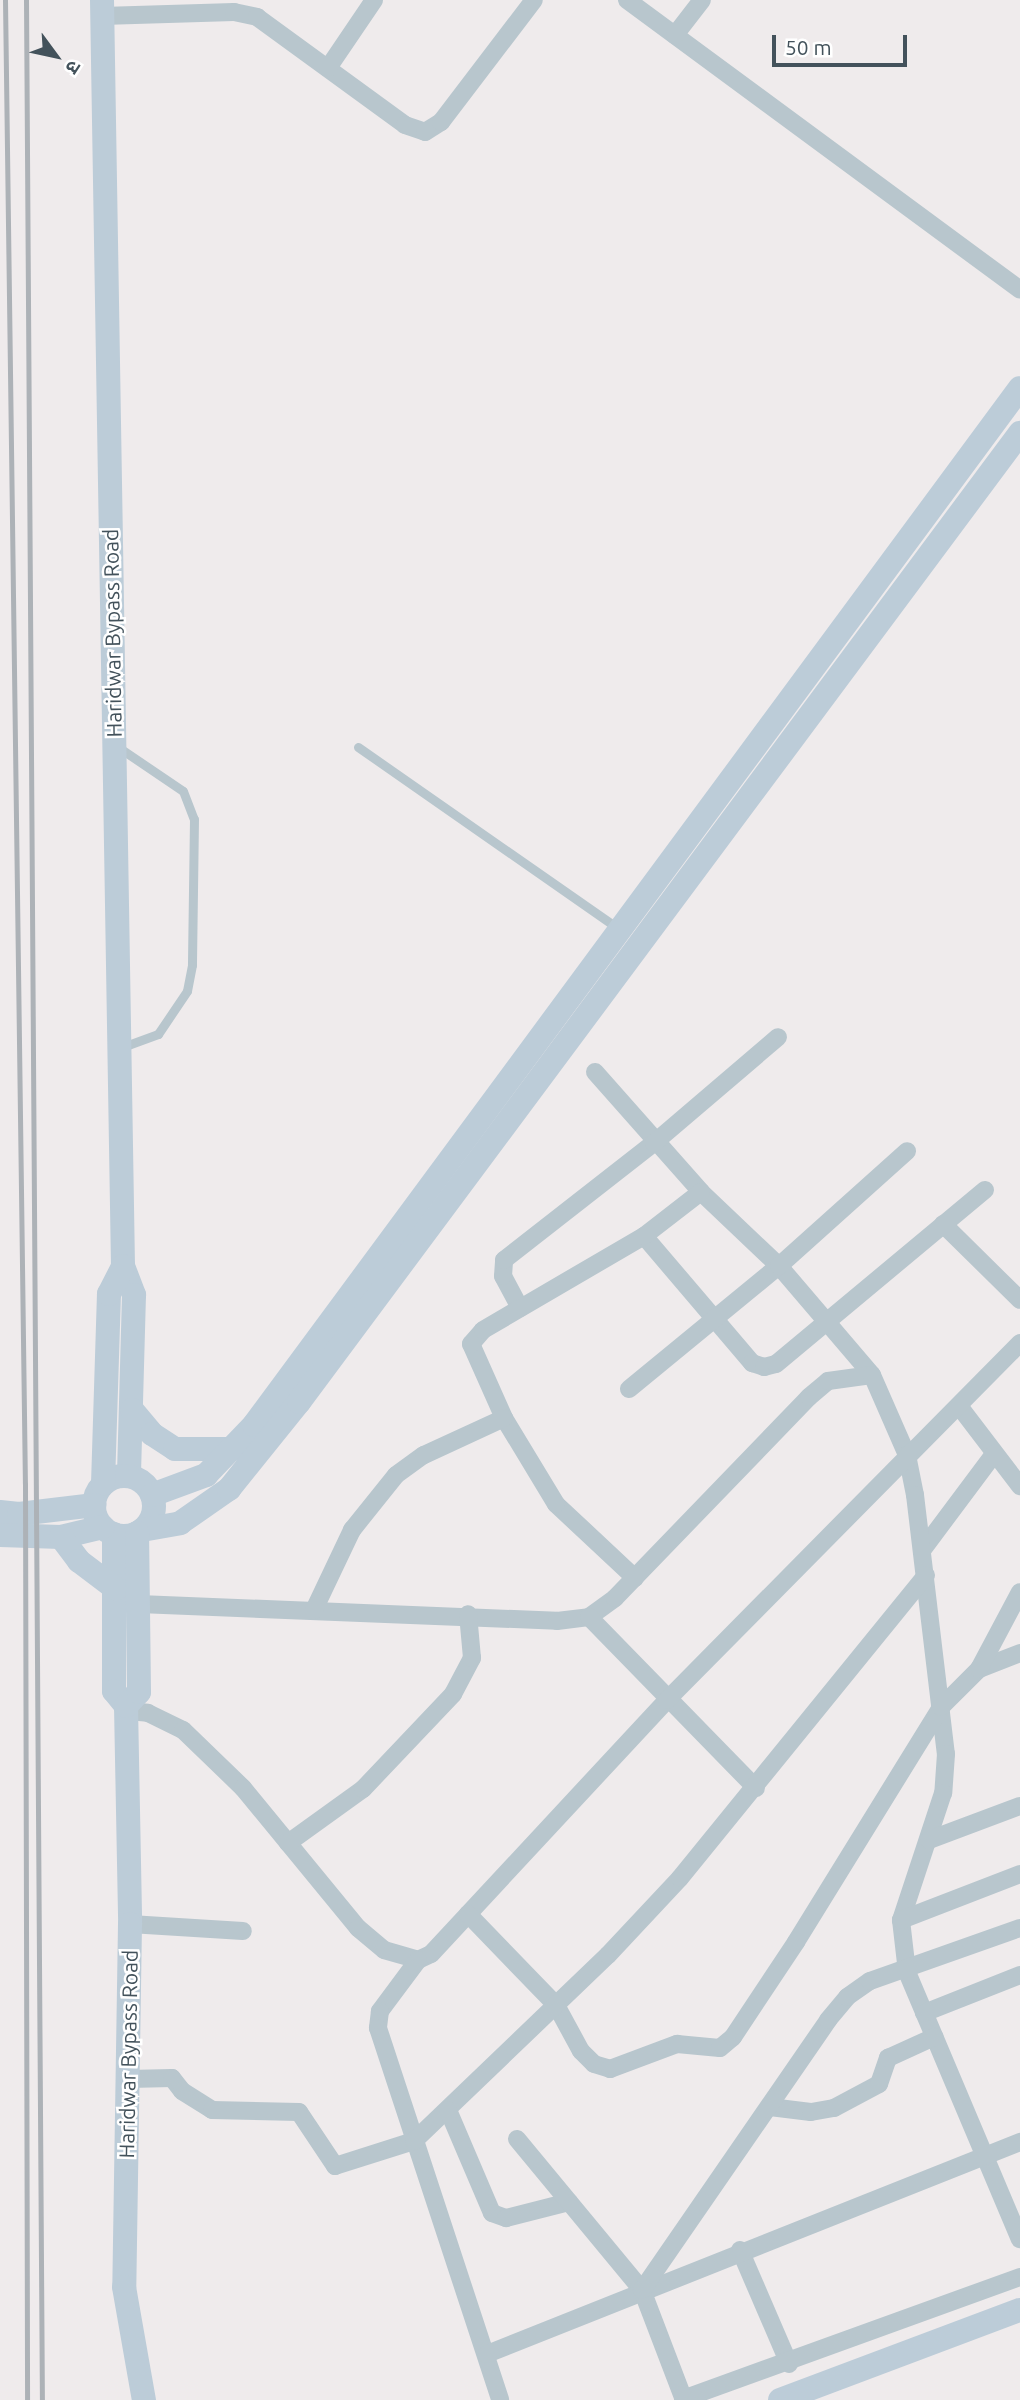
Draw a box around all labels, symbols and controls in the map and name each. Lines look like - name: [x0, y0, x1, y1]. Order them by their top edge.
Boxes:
- north arrow: [21, 21, 91, 91]
- scale bar: [775, 21, 910, 65]
- text: 50 m: [785, 35, 832, 59]
- text: उ: [61, 57, 86, 78]
- street label: Haridwar Bypass Road: [98, 529, 126, 737]
- street label: Haridwar Bypass Road: [114, 1950, 142, 2158]

